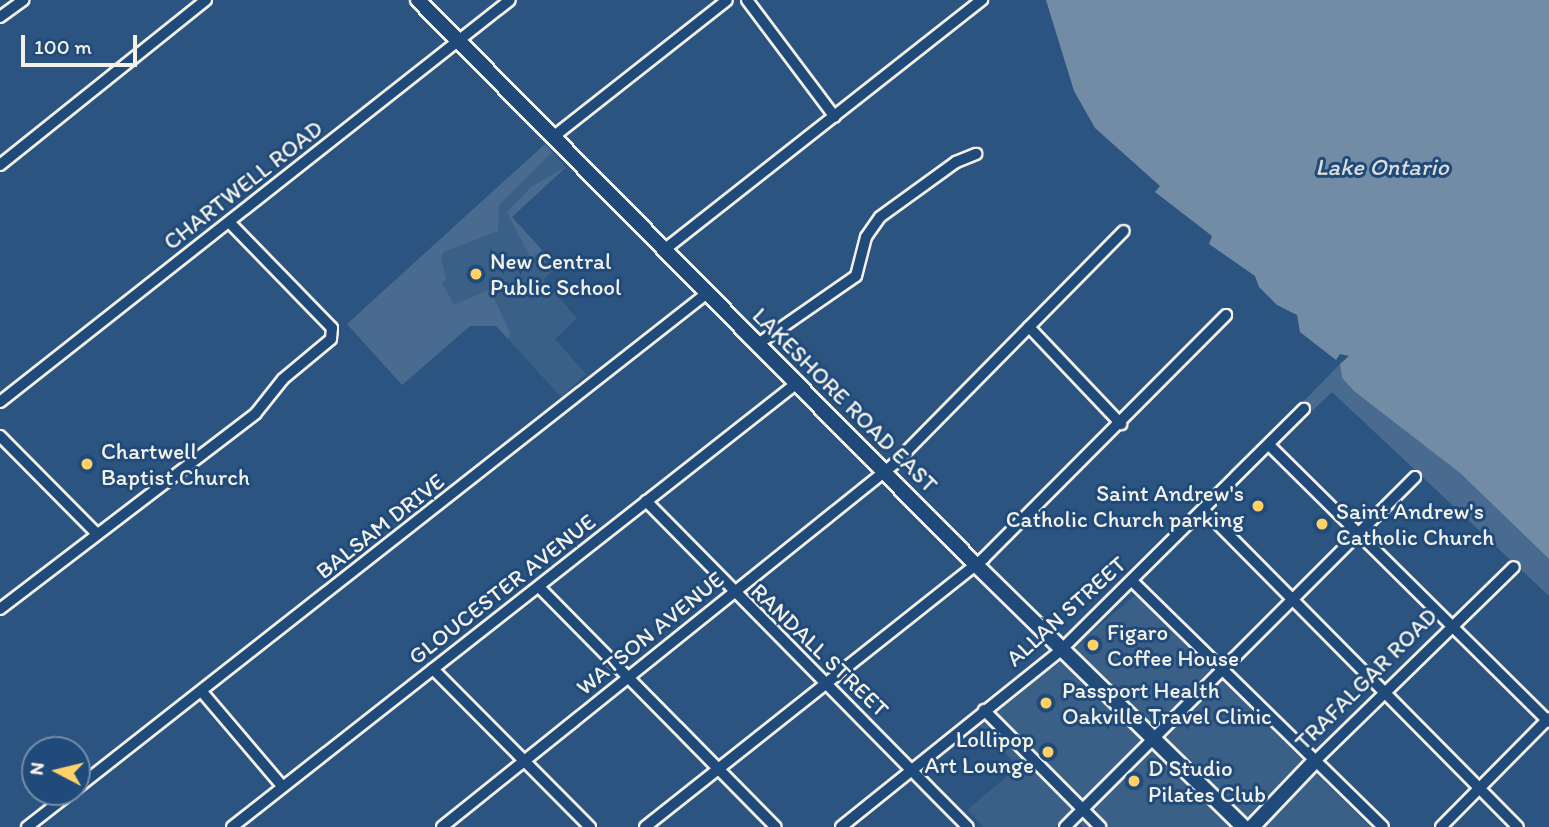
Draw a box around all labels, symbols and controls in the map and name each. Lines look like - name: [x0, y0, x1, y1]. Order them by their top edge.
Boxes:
- scale bar: [24, 21, 140, 65]
- text: 100 m: [34, 34, 92, 59]
- street label: CHARTWELL ROAD: [158, 115, 328, 255]
- water label: Lake Ontario: [1315, 153, 1449, 181]
- place label: New Central Public School: [490, 247, 622, 301]
- marker: New Central Public School: [468, 266, 484, 282]
- street label: LAKESHORE ROAD EAST: [747, 302, 943, 498]
- place label: Chartwell Baptist Church: [101, 437, 250, 491]
- marker: Chartwell Baptist Church: [79, 456, 95, 472]
- street label: BALSAM DRIVE: [310, 467, 450, 585]
- place label: Saint Andrew's Catholic Church parking: [1005, 479, 1244, 533]
- place label: Saint Andrew's Catholic Church: [1336, 497, 1495, 551]
- marker: Saint Andrew's Catholic Church parking: [1250, 498, 1266, 514]
- street label: GLOUCESTER AVENUE: [403, 508, 601, 670]
- marker: Saint Andrew's Catholic Church: [1314, 516, 1330, 532]
- street label: ALLAN STREET: [1000, 550, 1132, 672]
- street label: WATSON AVENUE: [571, 565, 729, 701]
- street label: RANDALL STREET: [745, 577, 895, 723]
- street label: TRAFALGAR ROAD: [1289, 602, 1443, 756]
- place label: Figaro Coffee House: [1107, 618, 1239, 672]
- marker: Figaro Coffee House: [1085, 637, 1101, 653]
- place label: Passport Health Oakville Travel Clinic: [1062, 676, 1270, 730]
- marker: Passport Health Oakville Travel Clinic: [1036, 693, 1056, 713]
- place label: Lollipop Art Lounge: [925, 725, 1034, 779]
- north arrow: [21, 736, 91, 806]
- marker: Lollipop Art Lounge: [1040, 744, 1056, 760]
- place label: D Studio Pilates Club: [1148, 754, 1266, 808]
- text: N: [24, 761, 49, 776]
- marker: D Studio Pilates Club: [1126, 773, 1142, 789]

